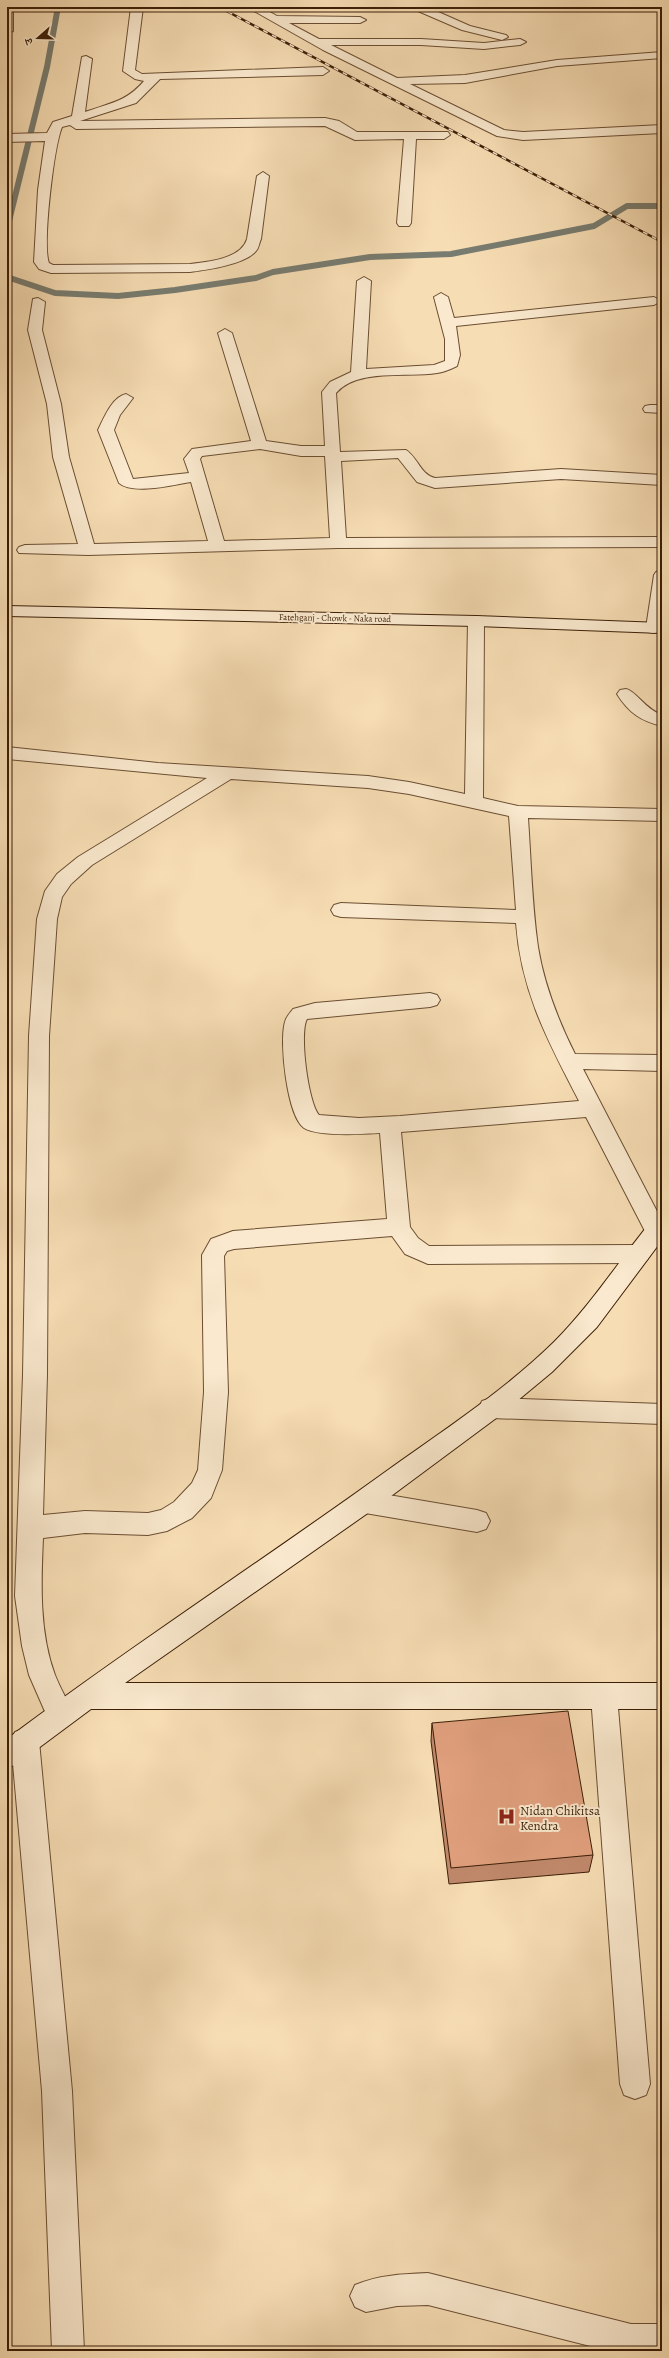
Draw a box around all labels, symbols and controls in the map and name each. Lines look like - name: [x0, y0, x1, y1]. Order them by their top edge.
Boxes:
- north arrow: [18, 18, 58, 58]
- text: उ: [21, 35, 37, 47]
- street label: Fatehganj - Chowk - Naka road: [279, 611, 391, 625]
- place label: Nidan Chikitsa Kendra: [520, 1802, 600, 1834]
- hospital icon: Nidan Chikitsa Kendra: [497, 1807, 517, 1827]

